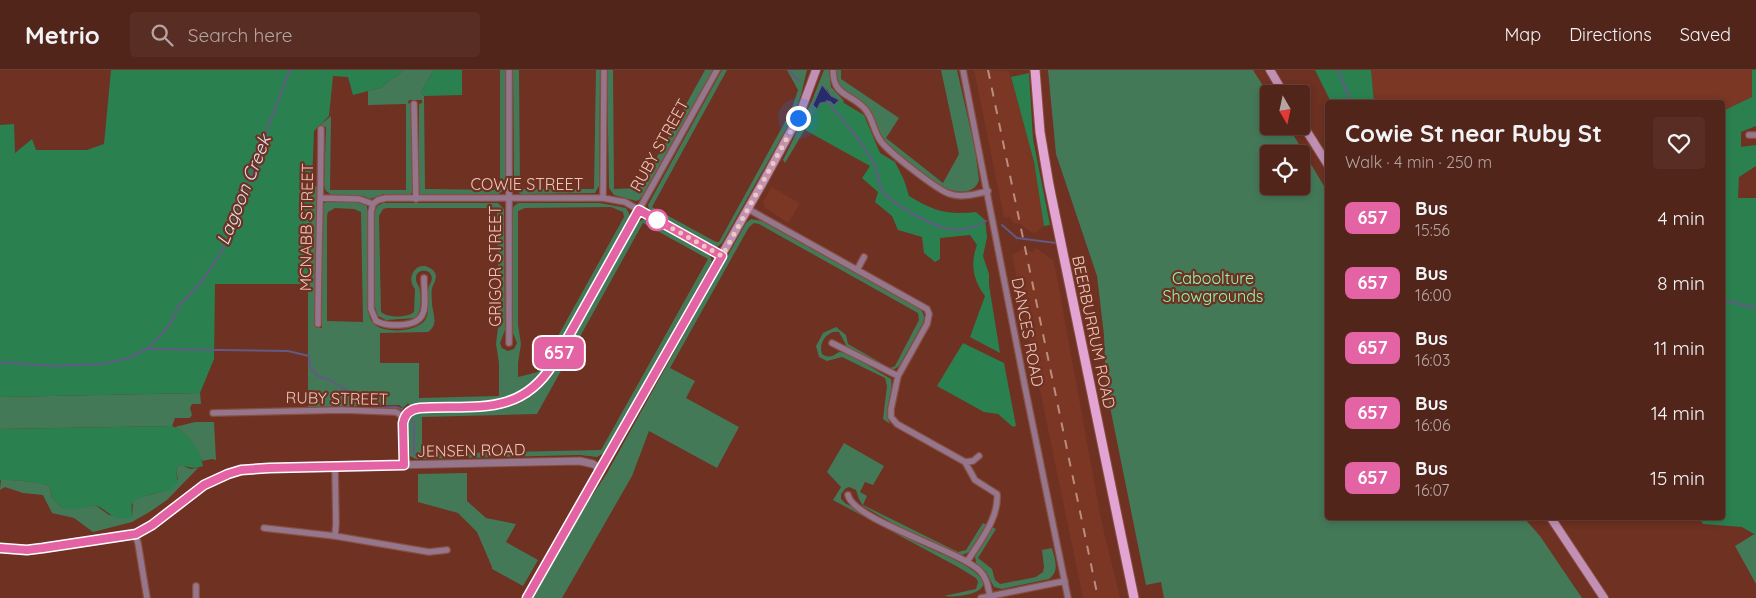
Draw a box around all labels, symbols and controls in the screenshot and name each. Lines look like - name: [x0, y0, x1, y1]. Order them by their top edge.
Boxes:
- search box: [130, 12, 480, 57]
- text: Metrio: [25, 20, 100, 50]
- icon: search: [148, 21, 176, 49]
- text: Search here: [188, 23, 293, 47]
- text: Map: [1504, 23, 1541, 46]
- text: Directions: [1569, 23, 1652, 46]
- text: Saved: [1680, 23, 1731, 46]
- north arrow: [1260, 85, 1310, 135]
- map controls: [1260, 85, 1310, 195]
- street label: RUBY STREET: [625, 95, 693, 195]
- your location: [786, 106, 811, 131]
- button: heart: [1653, 117, 1705, 169]
- text: Cowie St near Ruby St: [1345, 118, 1602, 148]
- water label: Lagoon Creek: [211, 130, 277, 248]
- button: locate: [1260, 145, 1310, 195]
- text: Walk · 4 min · 250 m: [1345, 152, 1492, 172]
- street label: MCNABB STREET: [295, 162, 317, 291]
- street label: COWIE STREET: [471, 174, 584, 194]
- text: Bus: [1415, 196, 1448, 220]
- street label: GRIGOR STREET: [485, 205, 505, 327]
- text: 657: [1357, 206, 1388, 229]
- text: 4 min: [1657, 206, 1705, 230]
- unlabelled marker: [646, 209, 668, 231]
- text: 15:56: [1415, 220, 1450, 240]
- street label: BEERBURRUM ROAD: [1068, 254, 1120, 410]
- text: Bus: [1415, 261, 1448, 285]
- park label: Caboolture Showgrounds: [1163, 268, 1263, 306]
- text: 657: [1357, 271, 1388, 294]
- text: 8 min: [1657, 271, 1705, 295]
- street label: DANCES ROAD: [1008, 276, 1048, 388]
- text: 16:00: [1415, 285, 1452, 305]
- text: Bus: [1415, 326, 1448, 350]
- text: 657: [1357, 336, 1388, 359]
- text: 11 min: [1653, 336, 1705, 360]
- line badge: 657: [530, 337, 588, 369]
- text: 657: [544, 341, 574, 364]
- text: 16:03: [1415, 350, 1450, 370]
- street label: RUBY STREET: [286, 387, 389, 409]
- text: Bus: [1415, 391, 1448, 415]
- text: 657: [1357, 401, 1388, 424]
- text: 14 min: [1651, 401, 1705, 425]
- text: 16:06: [1415, 415, 1451, 435]
- street label: JENSEN ROAD: [417, 439, 525, 461]
- text: Bus: [1415, 456, 1448, 480]
- text: 657: [1357, 466, 1388, 489]
- text: 15 min: [1650, 466, 1705, 490]
- text: 16:07: [1415, 480, 1449, 500]

